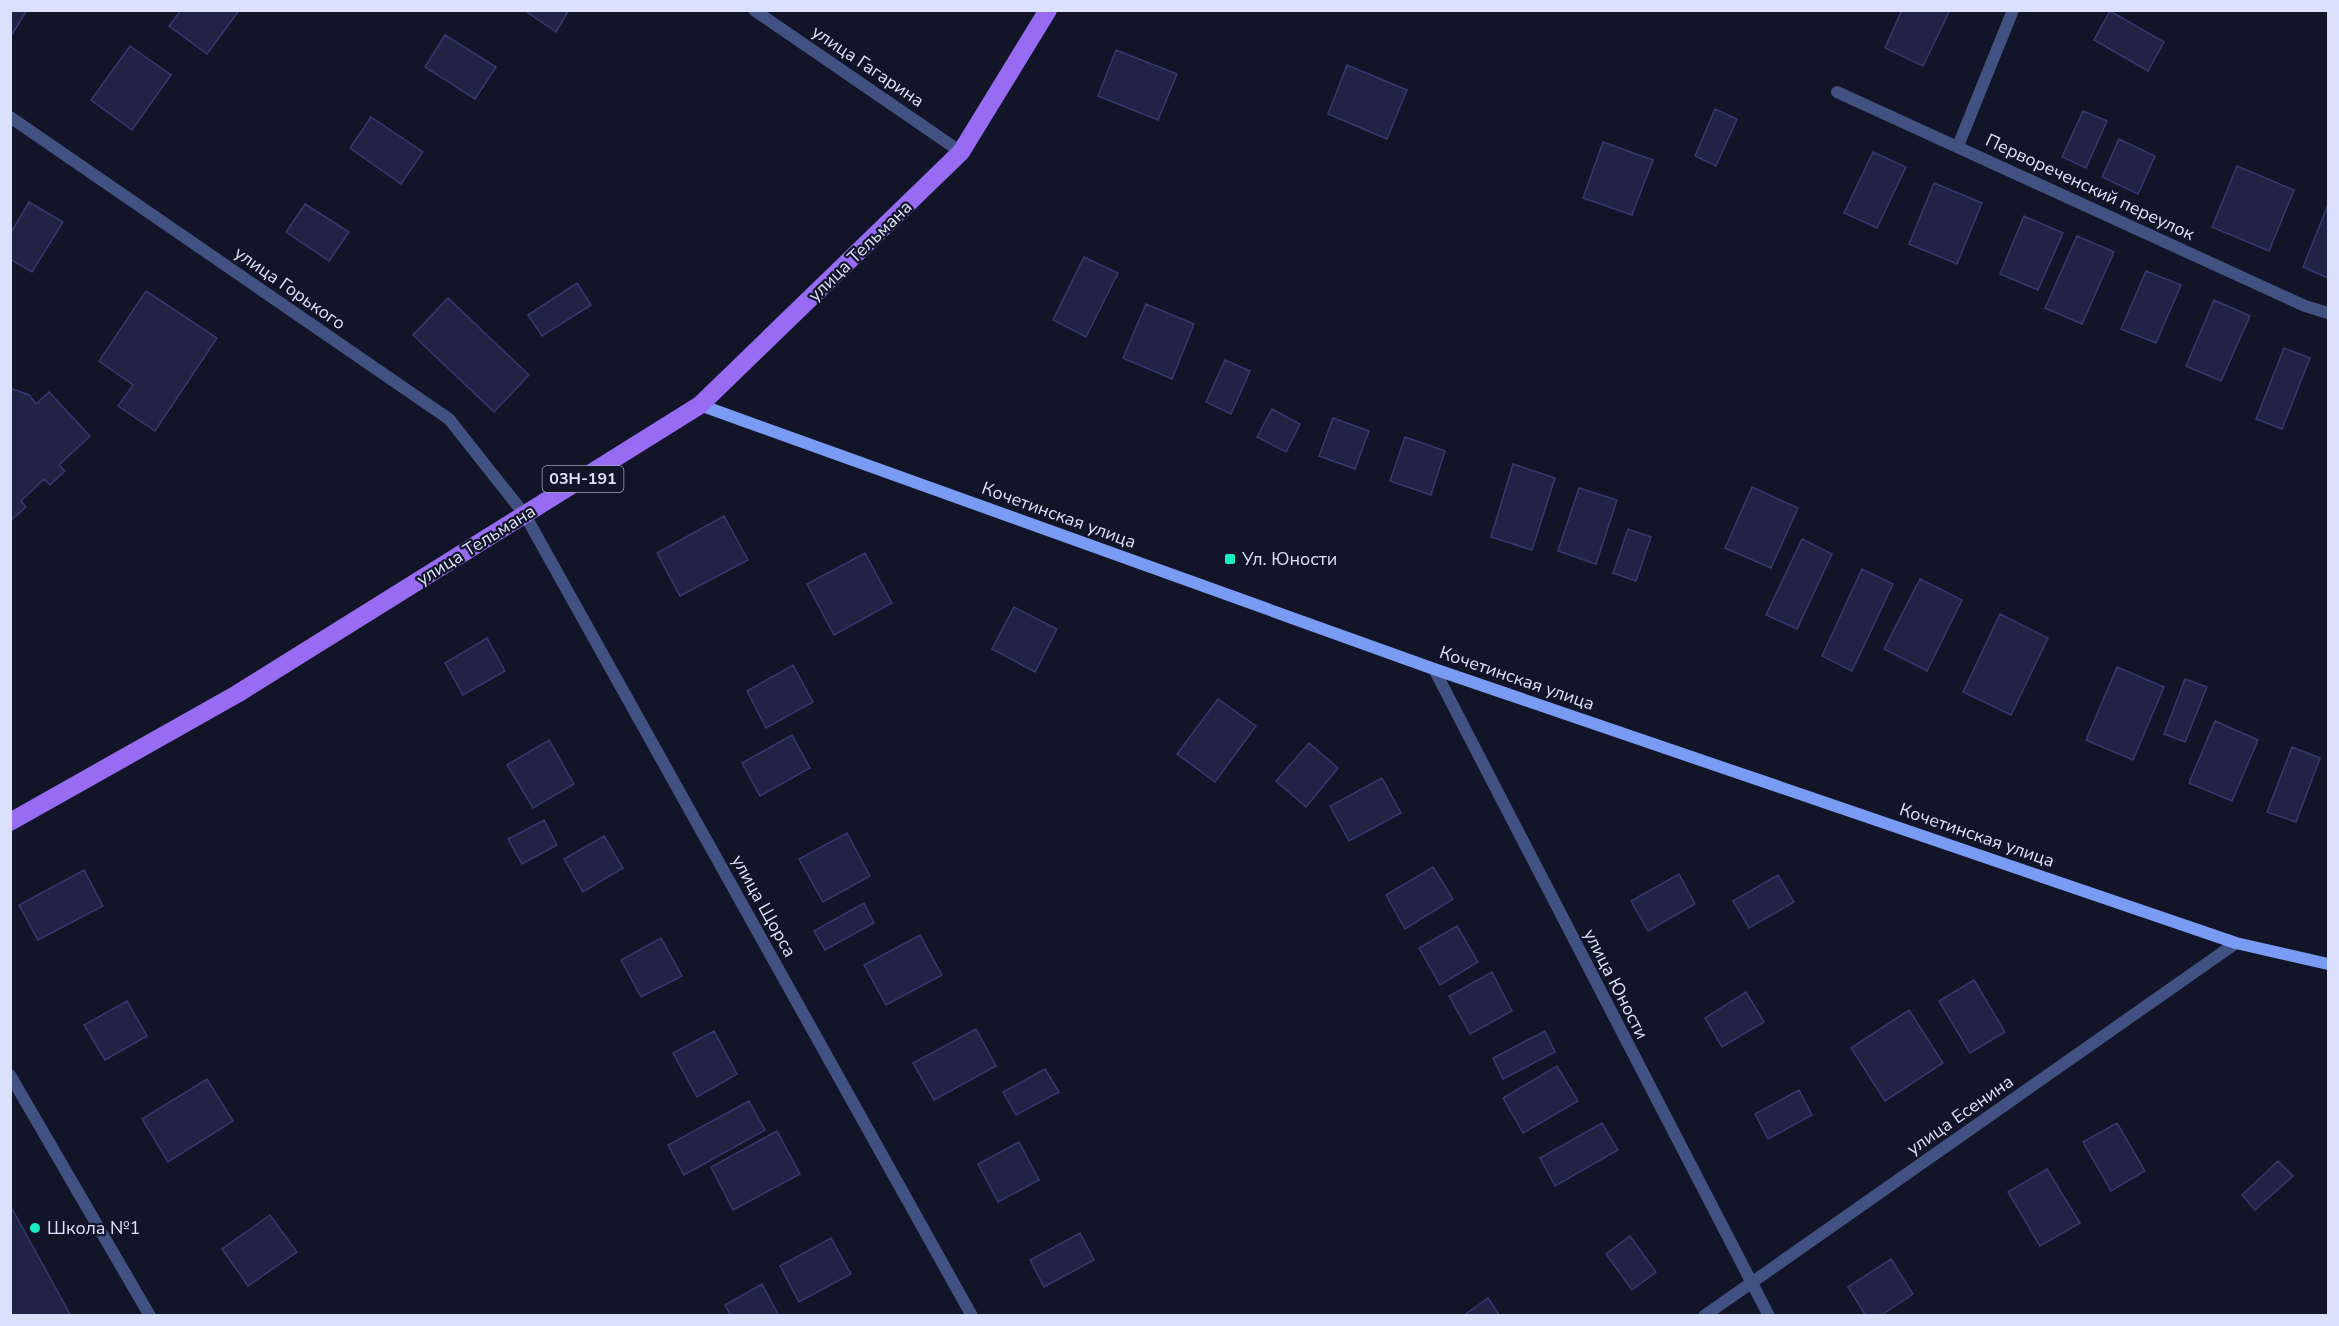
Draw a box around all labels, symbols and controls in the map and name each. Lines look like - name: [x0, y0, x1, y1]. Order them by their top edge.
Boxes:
- street label: улица Гагарина: [807, 19, 929, 113]
- street label: Первореченский переулок: [1982, 128, 2199, 246]
- street label: улица Тельмана: [803, 195, 917, 307]
- street label: улица Горького: [230, 241, 350, 335]
- road number: 03Н-191: [542, 466, 624, 492]
- street label: Кочетинская улица: [979, 476, 1139, 554]
- street label: улица Тельмана: [412, 499, 540, 591]
- place label: Ул. Юности: [1241, 547, 1337, 571]
- marker: Ул. Юности: [1223, 552, 1237, 566]
- street label: Кочетинская улица: [1436, 640, 1598, 716]
- street label: Кочетинская улица: [1896, 797, 2058, 873]
- street label: улица Щорса: [726, 851, 802, 961]
- street label: улица Юности: [1578, 925, 1654, 1043]
- street label: улица Есенина: [1902, 1069, 2018, 1161]
- place label: Школа №1: [47, 1216, 140, 1240]
- marker: Школа №1: [28, 1221, 42, 1235]

